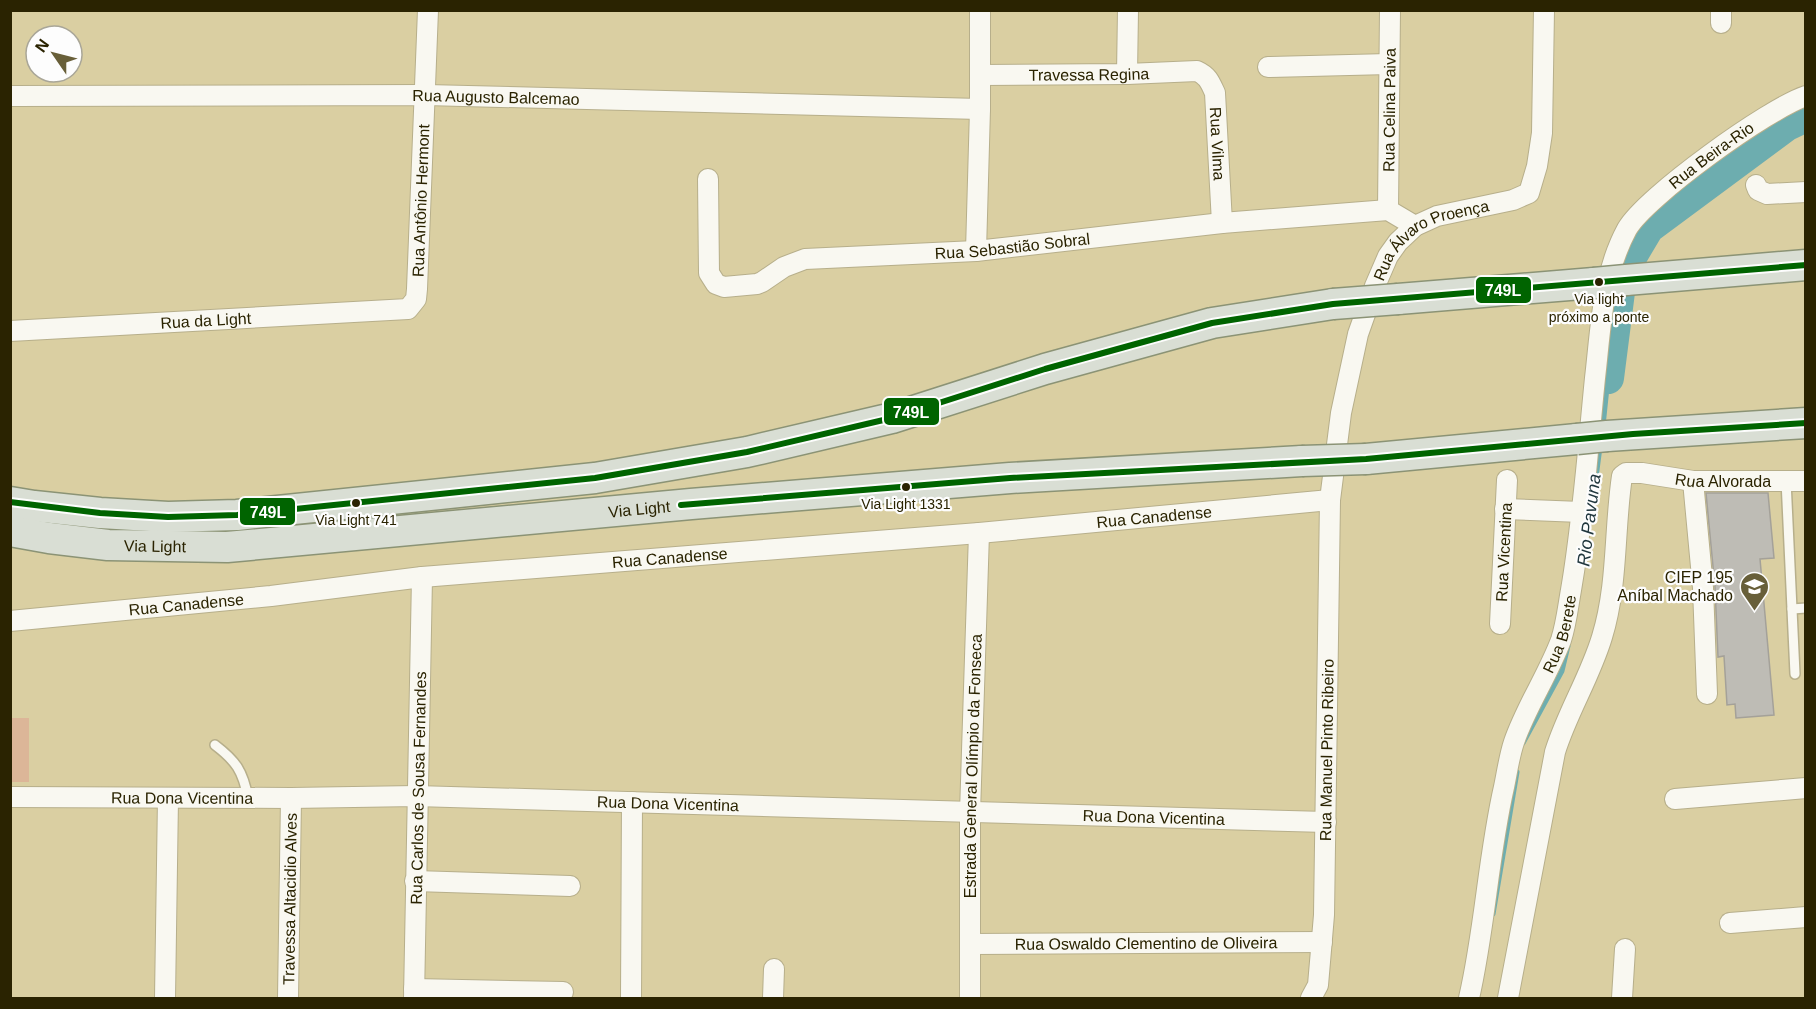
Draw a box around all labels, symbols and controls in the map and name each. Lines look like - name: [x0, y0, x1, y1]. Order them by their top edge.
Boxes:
- north arrow: [24, 24, 84, 84]
- text: N: [32, 36, 52, 55]
- street label: Rua Celina Paiva: [1380, 48, 1398, 172]
- street label: Travessa Regina: [1029, 65, 1150, 83]
- street label: Rua Augusto Balcemao: [412, 86, 580, 107]
- street label: Rua Vilma: [1207, 106, 1228, 181]
- street label: Rua Beira-Rio: [1665, 118, 1757, 192]
- street label: Rua Antônio Hermont: [409, 123, 432, 277]
- street label: Rua Álvaro Proença: [1370, 197, 1490, 283]
- street label: Rua Sebastião Sobral: [934, 230, 1091, 261]
- line badge: 749L: [1475, 276, 1532, 304]
- marker: Via light próximo a ponte: [1593, 276, 1605, 288]
- text: 749L: [1485, 282, 1521, 299]
- place label: Via light próximo a ponte: [1549, 291, 1649, 325]
- street label: Rua da Light: [160, 309, 252, 331]
- line badge: 749L: [883, 397, 940, 426]
- text: 749L: [893, 404, 929, 421]
- street label: Rua Alvorada: [1674, 470, 1771, 490]
- water label: Rio Pavuna: [1573, 473, 1605, 567]
- marker: Via Light 1331: [900, 481, 912, 493]
- place label: Via Light 1331: [861, 496, 951, 512]
- line badge: 749L: [239, 497, 296, 526]
- marker: Via Light 741: [350, 497, 362, 509]
- street label: Via Light: [608, 497, 671, 520]
- street label: Rua Vicentina: [1493, 502, 1514, 602]
- street label: Rua Canadense: [1096, 503, 1213, 530]
- text: 749L: [250, 504, 286, 521]
- place label: Via Light 741: [315, 512, 397, 528]
- street label: Via Light: [124, 537, 187, 555]
- street label: Rua Canadense: [611, 544, 728, 570]
- place label: CIEP 195 Aníbal Machado: [1617, 569, 1733, 604]
- school or university icon: CIEP 195 Aníbal Machado: [1738, 570, 1770, 612]
- street label: Rua Canadense: [128, 590, 245, 618]
- street label: Rua Berete: [1539, 593, 1579, 676]
- street label: Estrada General Olímpio da Fonseca: [961, 634, 984, 898]
- street label: Rua Manuel Pinto Ribeiro: [1317, 659, 1336, 841]
- street label: Rua Carlos de Sousa Fernandes: [407, 671, 429, 905]
- street label: Rua Dona Vicentina: [111, 789, 253, 806]
- street label: Rua Dona Vicentina: [597, 793, 739, 814]
- street label: Rua Dona Vicentina: [1082, 807, 1225, 828]
- street label: Travessa Altacidio Alves: [280, 813, 299, 985]
- street label: Rua Oswaldo Clementino de Oliveira: [1015, 934, 1277, 952]

